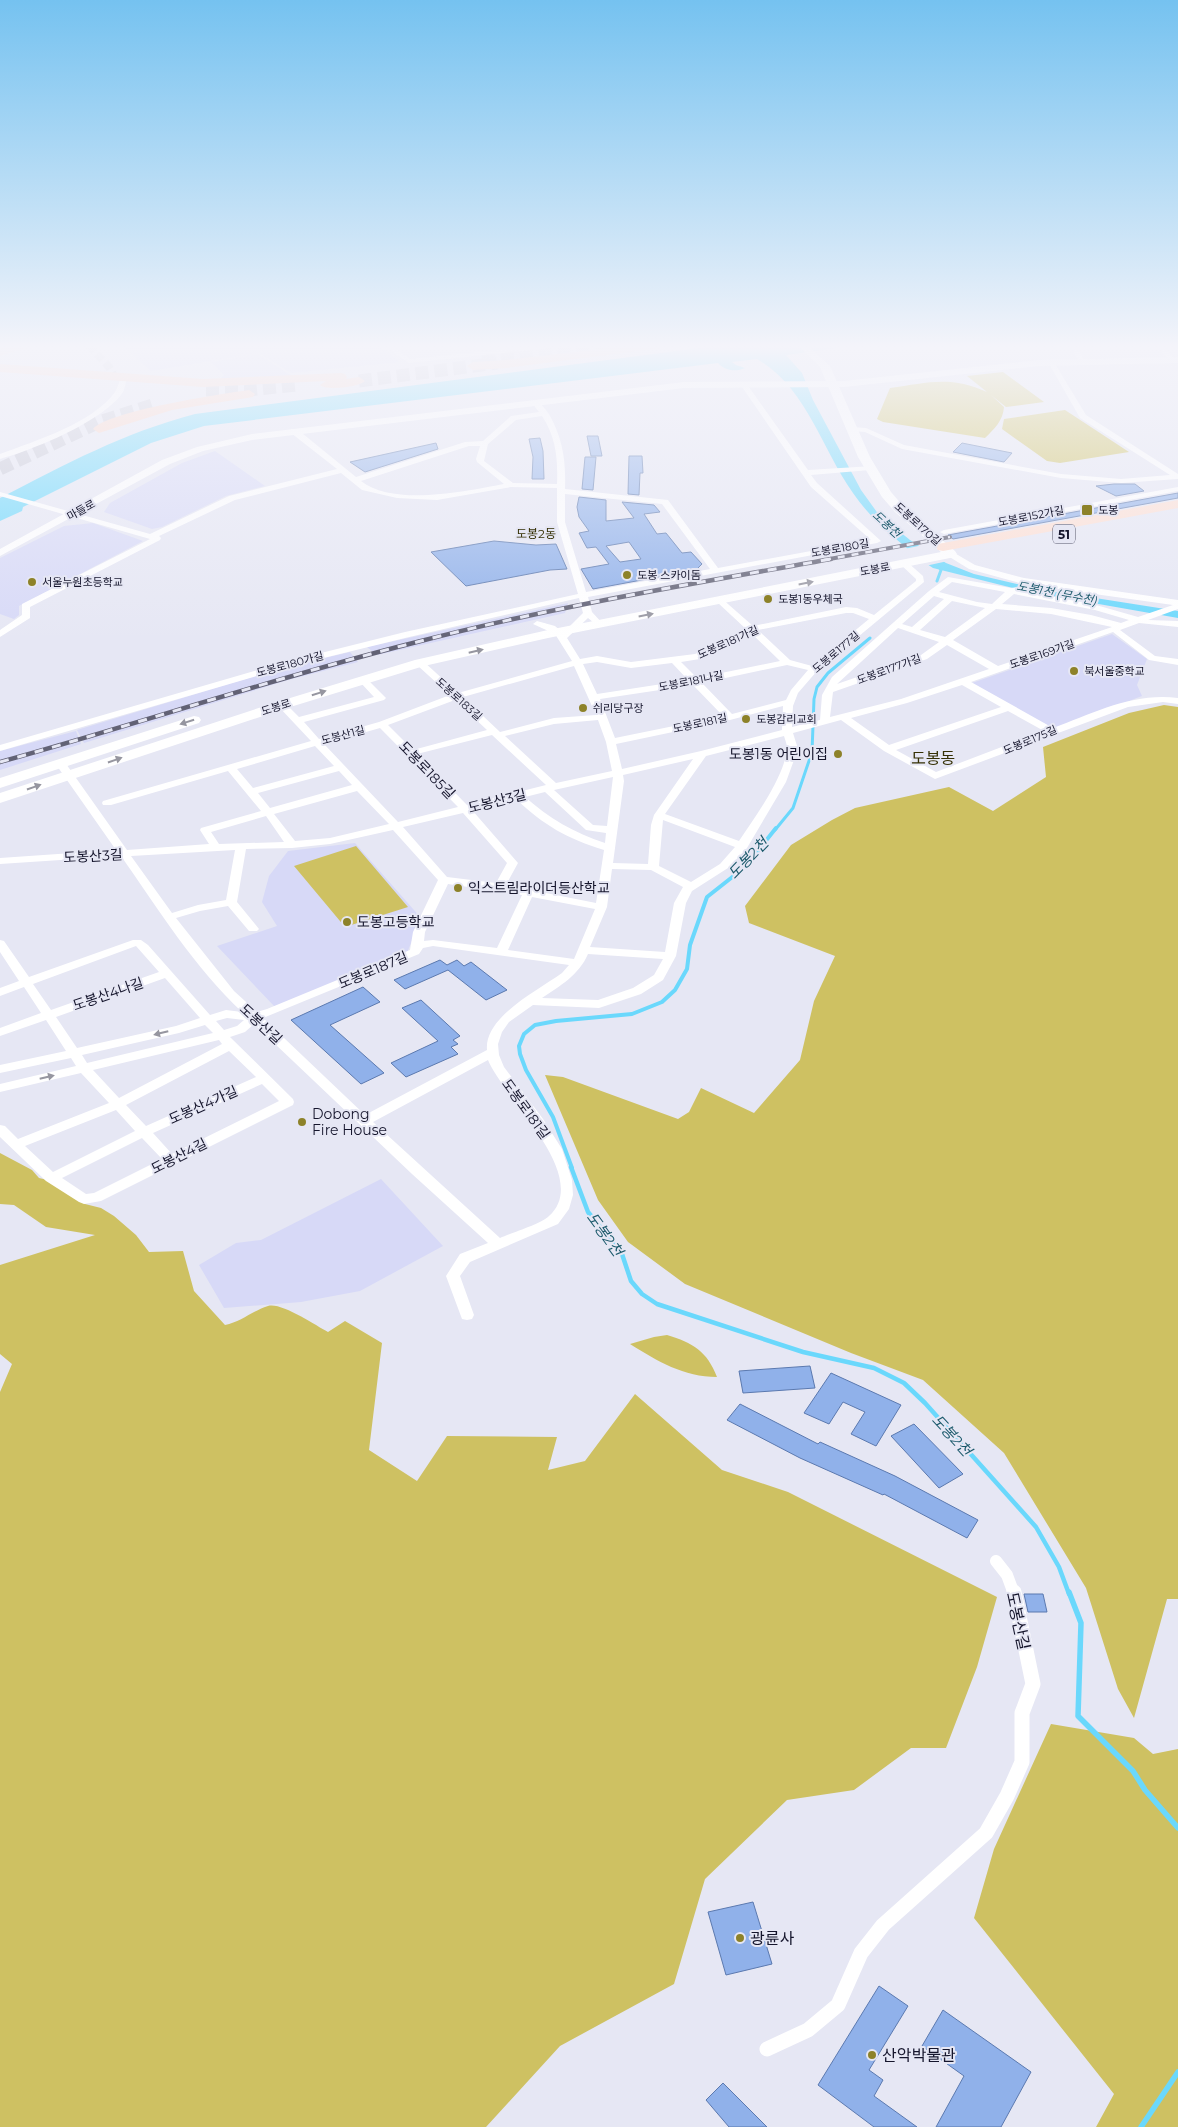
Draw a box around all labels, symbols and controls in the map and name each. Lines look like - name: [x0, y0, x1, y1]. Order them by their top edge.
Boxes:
- street label: 마들로: [64, 497, 98, 523]
- street label: 도봉로170길: [892, 499, 944, 549]
- street label: 도봉로152가길: [997, 503, 1065, 529]
- marker: 도봉: [1080, 503, 1094, 517]
- place label: 도봉: [1098, 503, 1118, 517]
- water label: 도봉천: [870, 507, 906, 542]
- road number: 51: [1053, 524, 1075, 544]
- district label: 도봉2동: [516, 526, 556, 541]
- street label: 도봉로180길: [810, 536, 870, 560]
- street label: 도봉로: [859, 559, 891, 579]
- place label: 도봉 스카이돔: [637, 568, 701, 582]
- marker: 도봉 스카이돔: [621, 569, 633, 581]
- place label: 서울누원초등학교: [42, 575, 123, 589]
- marker: 서울누원초등학교: [26, 576, 38, 588]
- water label: 도봉1천 (무수천): [1016, 578, 1099, 608]
- one-way arrow: [798, 579, 813, 587]
- place label: 도봉1동우체국: [778, 592, 843, 606]
- marker: 도봉1동우체국: [762, 593, 774, 605]
- one-way arrow: [639, 610, 655, 618]
- street label: 도봉로181가길: [695, 622, 761, 662]
- street label: 도봉로177길: [810, 628, 862, 676]
- street label: 도봉로169가길: [1008, 636, 1076, 672]
- one-way arrow: [469, 647, 484, 655]
- street label: 도봉로180가길: [255, 648, 325, 680]
- street label: 도봉로177가길: [855, 651, 923, 687]
- place label: 북서울중학교: [1084, 664, 1145, 678]
- marker: 북서울중학교: [1068, 665, 1080, 677]
- street label: 도봉로181나길: [657, 668, 725, 694]
- street label: 도봉로183길: [433, 674, 485, 724]
- one-way arrow: [312, 689, 327, 697]
- street label: 도봉로: [259, 696, 293, 718]
- place label: 쉬리당구장: [593, 701, 644, 715]
- marker: 쉬리당구장: [577, 702, 589, 714]
- street label: 도봉로181길: [671, 710, 729, 736]
- place label: 도봉감리교회: [756, 712, 817, 726]
- marker: 도봉감리교회: [740, 713, 752, 725]
- one-way arrow: [179, 719, 194, 727]
- street label: 도봉산1길: [320, 722, 366, 748]
- street label: 도봉로175길: [1001, 722, 1059, 758]
- street label: 도봉로185길: [395, 737, 459, 803]
- place label: 도봉1동 어린이집: [729, 745, 828, 763]
- marker: 도봉1동 어린이집: [832, 748, 844, 760]
- district label: 도봉동: [911, 749, 955, 768]
- one-way arrow: [108, 756, 123, 764]
- one-way arrow: [27, 782, 42, 790]
- street label: 도봉산3길: [466, 785, 528, 817]
- water label: 도봉2천: [724, 832, 774, 883]
- street label: 도봉산3길: [63, 845, 123, 867]
- place label: 익스트림라이더등산학교: [468, 879, 610, 897]
- marker: 익스트림라이더등산학교: [452, 882, 464, 894]
- place label: 도봉고등학교: [357, 913, 434, 931]
- marker: 도봉고등학교: [341, 916, 353, 928]
- street label: 도봉로187길: [336, 947, 410, 993]
- street label: 도봉산4나길: [70, 974, 146, 1014]
- street label: 도봉산길: [236, 1000, 286, 1048]
- one-way arrow: [154, 1029, 169, 1037]
- one-way arrow: [40, 1073, 55, 1081]
- street label: 도봉로181길: [498, 1075, 554, 1143]
- street label: 도봉산4가길: [166, 1082, 240, 1128]
- place label: Dobong Fire House: [312, 1105, 387, 1139]
- marker: Dobong Fire House: [296, 1116, 308, 1128]
- street label: 도봉산4길: [148, 1134, 210, 1178]
- water label: 도봉2천: [583, 1208, 629, 1262]
- water label: 도봉2천: [928, 1410, 977, 1461]
- street label: 도봉산길: [1003, 1590, 1033, 1652]
- place label: 광륜사: [750, 1929, 794, 1948]
- marker: 광륜사: [734, 1932, 746, 1944]
- place label: 산악박물관: [882, 2046, 956, 2065]
- marker: 산악박물관: [866, 2049, 878, 2061]

